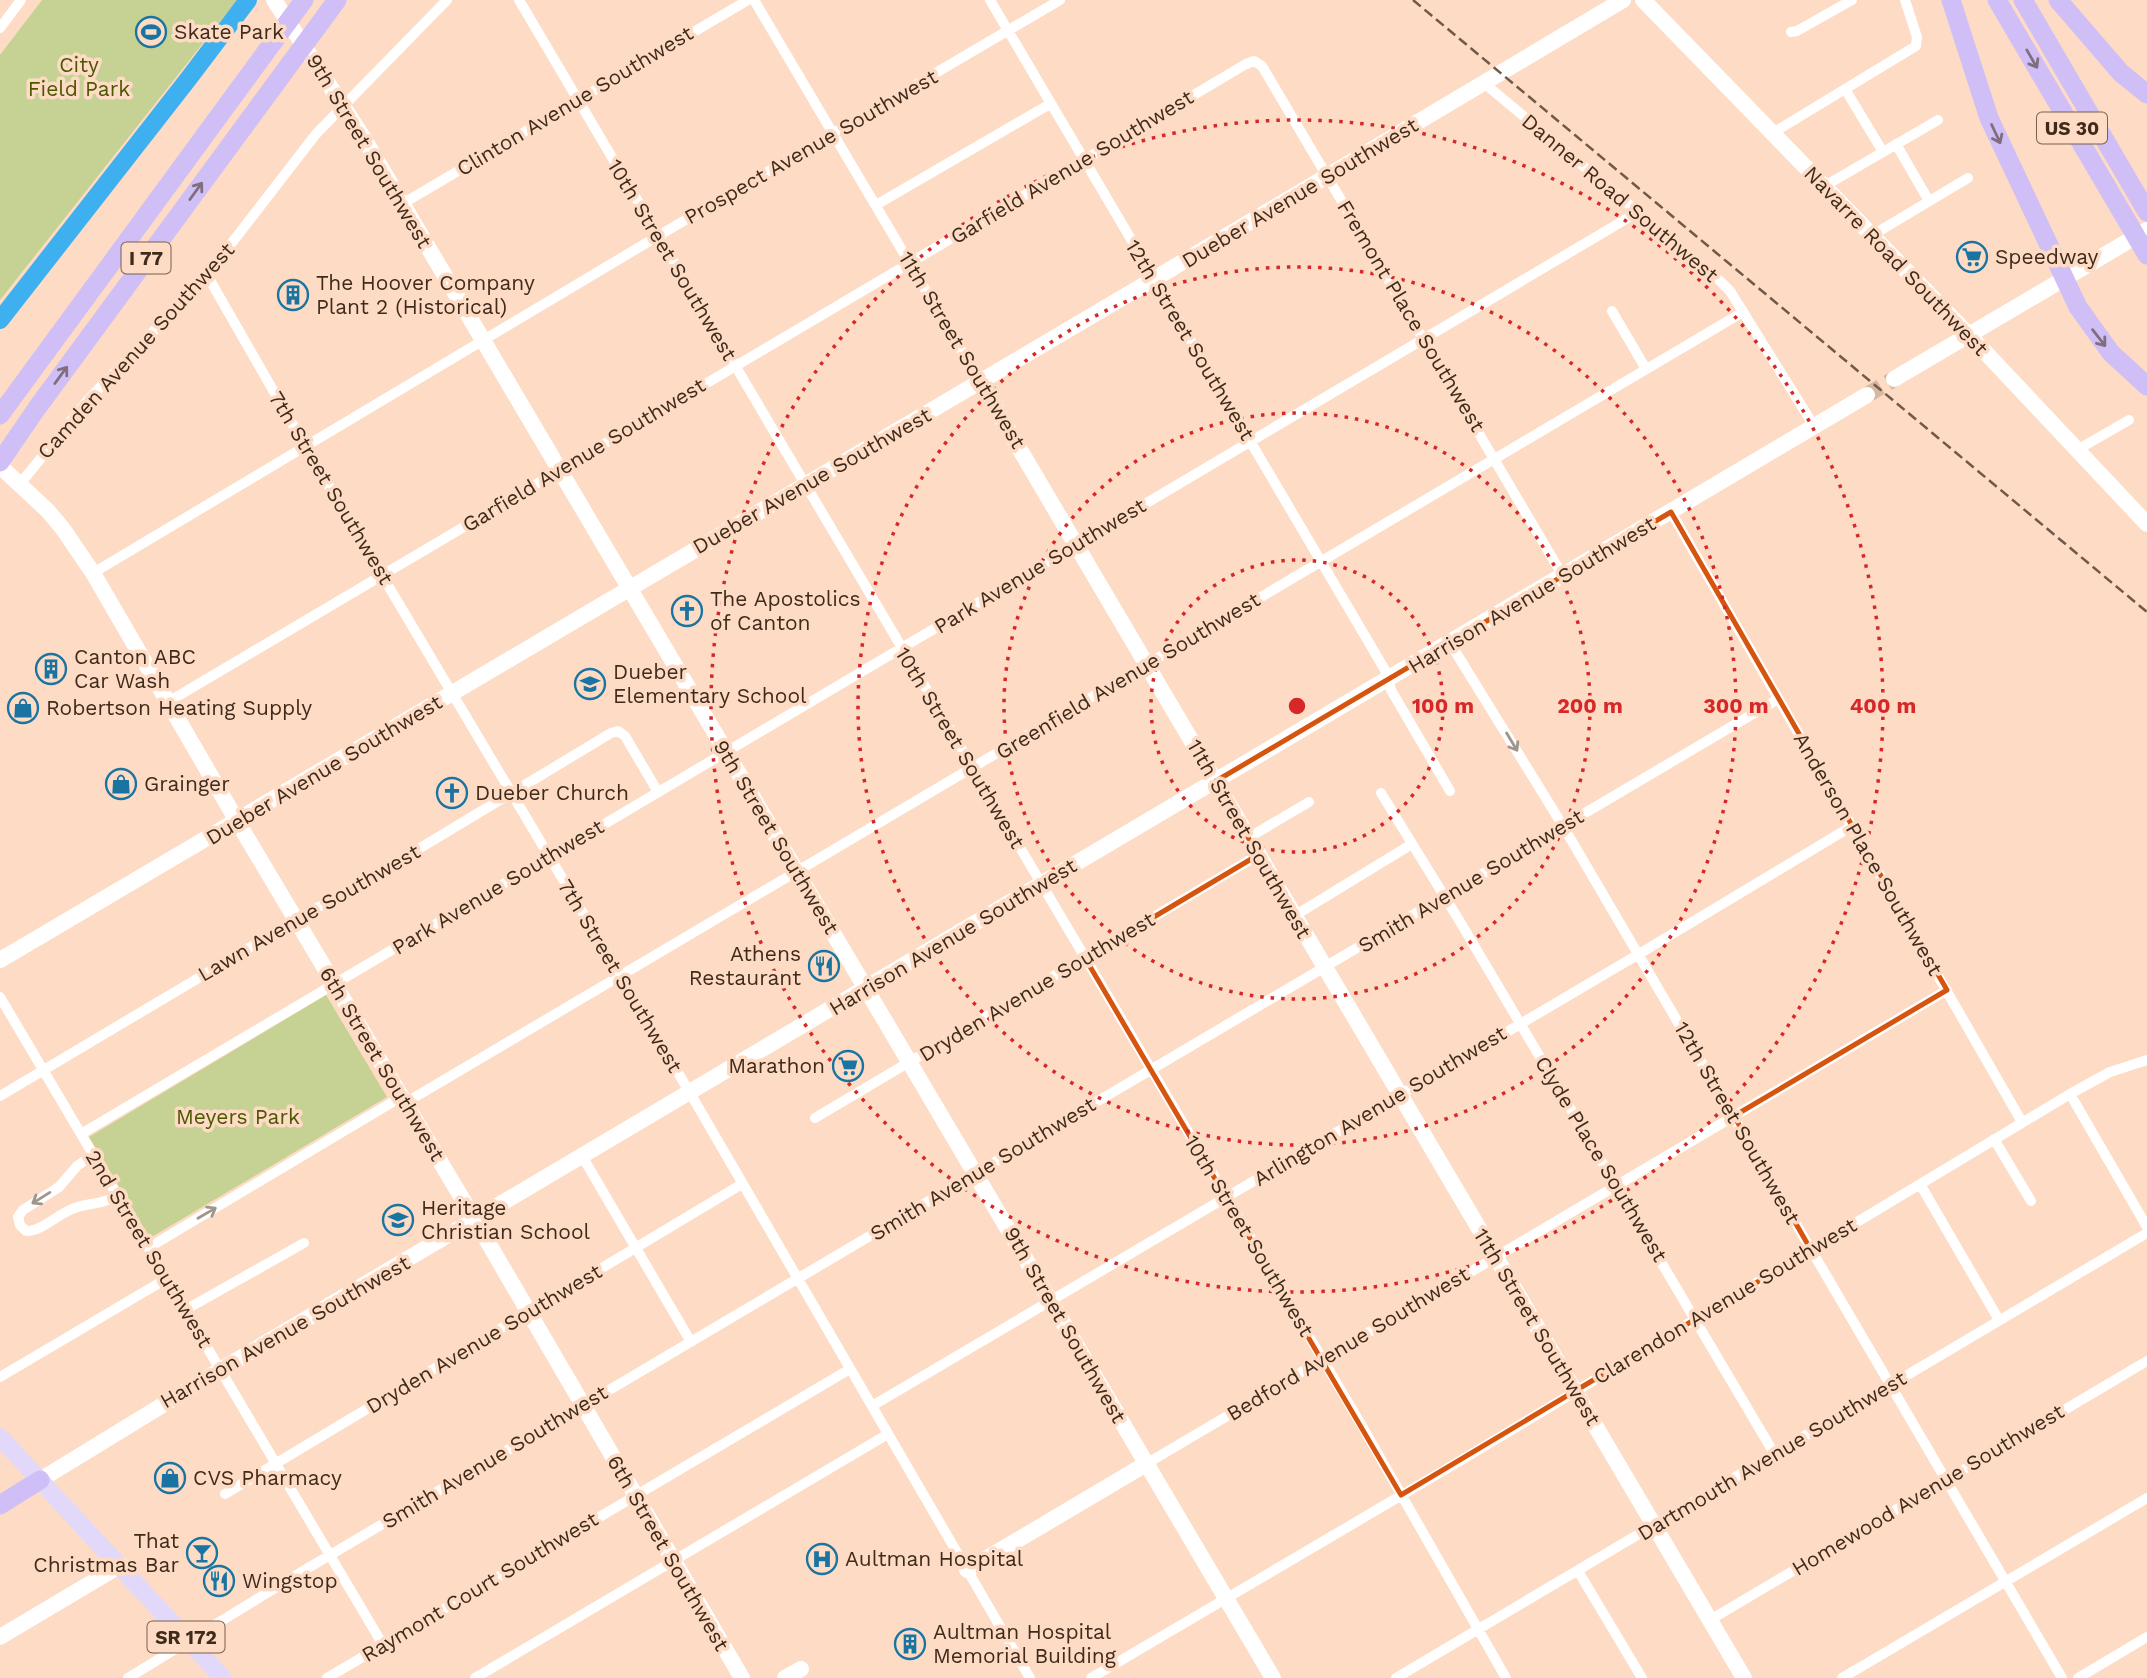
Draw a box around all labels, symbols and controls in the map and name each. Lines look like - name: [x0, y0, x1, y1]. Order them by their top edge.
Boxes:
- sports icon: Skate Park: [134, 15, 168, 49]
- place label: Skate Park: [174, 19, 284, 44]
- street label: Clinton Avenue Southwest: [452, 20, 698, 181]
- one-way arrow: [2025, 48, 2039, 68]
- street label: 9th Street Southwest: [302, 49, 437, 253]
- park label: City Field Park: [28, 52, 130, 101]
- street label: Prospect Avenue Southwest: [680, 64, 942, 229]
- street label: Garfield Avenue Southwest: [946, 84, 1198, 249]
- street label: Danner Road Southwest: [1517, 108, 1724, 287]
- street label: Dueber Avenue Southwest: [1177, 112, 1423, 273]
- road number: US 30: [2037, 112, 2107, 144]
- one-way arrow: [1990, 123, 2003, 144]
- street label: 10th Street Southwest: [602, 155, 743, 365]
- street label: Navarre Road Southwest: [1799, 161, 1994, 361]
- one-way arrow: [188, 182, 203, 201]
- street label: Fremont Place Southwest: [1332, 195, 1491, 436]
- street label: 12th Street Southwest: [1121, 235, 1260, 445]
- street label: Camden Avenue Southwest: [32, 237, 239, 464]
- supermarket icon: Speedway: [1955, 240, 1989, 274]
- road number: I 77: [122, 242, 170, 274]
- place label: Speedway: [1995, 244, 2099, 269]
- street label: 11th Street Southwest: [894, 247, 1031, 453]
- place label: The Hoover Company Plant 2 (Historical): [316, 270, 535, 319]
- building icon: The Hoover Company Plant 2 (Historical): [276, 278, 310, 312]
- one-way arrow: [2092, 328, 2107, 346]
- one-way arrow: [53, 365, 68, 384]
- street label: Garfield Avenue Southwest: [458, 372, 710, 537]
- street label: 7th Street Southwest: [264, 387, 399, 589]
- street label: Dueber Avenue Southwest: [688, 402, 936, 559]
- street label: Park Avenue Southwest: [929, 492, 1150, 639]
- street label: Harrison Avenue Southwest: [1404, 511, 1660, 678]
- place label: The Apostolics of Canton: [710, 586, 861, 635]
- street label: Greenfield Avenue Southwest: [991, 587, 1265, 764]
- church icon: The Apostolics of Canton: [670, 594, 704, 628]
- street label: 10th Street Southwest: [890, 643, 1031, 853]
- place label: Canton ABC Car Wash: [74, 644, 196, 693]
- building icon: Canton ABC Car Wash: [34, 652, 68, 686]
- place label: Dueber Elementary School: [613, 659, 807, 708]
- school or university icon: Dueber Elementary School: [573, 667, 607, 701]
- street label: Dueber Avenue Southwest: [201, 689, 447, 850]
- shop icon: Robertson Heating Supply: [6, 691, 40, 725]
- text: 100 m: [1412, 693, 1474, 718]
- text: 200 m: [1557, 693, 1623, 718]
- text: 300 m: [1703, 693, 1769, 718]
- text: 400 m: [1850, 693, 1916, 718]
- centre of rings: [1285, 694, 1309, 718]
- place label: Robertson Heating Supply: [46, 695, 312, 720]
- street label: Anderson Place Southwest: [1789, 728, 1948, 980]
- one-way arrow: [1506, 732, 1520, 752]
- street label: 9th Street Southwest: [709, 735, 844, 939]
- street label: 11th Street Southwest: [1182, 735, 1317, 943]
- shop icon: Grainger: [104, 767, 138, 801]
- place label: Grainger: [144, 771, 230, 796]
- church icon: Dueber Church: [435, 776, 469, 810]
- place label: Dueber Church: [475, 780, 629, 805]
- street label: Smith Avenue Southwest: [1354, 803, 1588, 958]
- street label: Park Avenue Southwest: [387, 813, 608, 960]
- street label: Lawn Avenue Southwest: [193, 839, 424, 986]
- street label: Harrison Avenue Southwest: [825, 853, 1081, 1020]
- street label: 7th Street Southwest: [553, 875, 688, 1077]
- street label: Dryden Avenue Southwest: [914, 906, 1159, 1067]
- place label: Athens Restaurant: [689, 941, 801, 990]
- restaurant icon: Athens Restaurant: [807, 949, 841, 983]
- street label: 6th Street Southwest: [315, 962, 450, 1165]
- street label: 12th Street Southwest: [1669, 1017, 1806, 1229]
- street label: Arlington Avenue Southwest: [1249, 1020, 1511, 1191]
- supermarket icon: Marathon: [831, 1049, 865, 1083]
- street label: Clyde Place Southwest: [1530, 1051, 1673, 1266]
- place label: Marathon: [728, 1053, 825, 1078]
- street label: Smith Avenue Southwest: [866, 1091, 1100, 1246]
- park label: Meyers Park: [176, 1104, 300, 1129]
- street label: 10th Street Southwest: [1179, 1131, 1320, 1341]
- street label: 2nd Street Southwest: [81, 1146, 218, 1352]
- one-way arrow: [32, 1192, 52, 1206]
- place label: Heritage Christian School: [421, 1195, 590, 1244]
- school or university icon: Heritage Christian School: [381, 1203, 415, 1237]
- one-way arrow: [196, 1206, 216, 1220]
- street label: Clarendon Avenue Southwest: [1589, 1212, 1861, 1389]
- street label: 9th Street Southwest: [999, 1222, 1132, 1427]
- street label: 11th Street Southwest: [1469, 1224, 1606, 1430]
- street label: Harrison Avenue Southwest: [155, 1250, 414, 1413]
- street label: Dryden Avenue Southwest: [361, 1258, 606, 1419]
- street label: Bedford Avenue Southwest: [1222, 1261, 1474, 1426]
- street label: Dartmouth Avenue Southwest: [1633, 1365, 1911, 1546]
- street label: Smith Avenue Southwest: [378, 1379, 612, 1534]
- street label: Homewood Avenue Southwest: [1787, 1398, 2068, 1581]
- street label: 6th Street Southwest: [602, 1450, 735, 1655]
- shop icon: CVS Pharmacy: [153, 1461, 187, 1495]
- place label: CVS Pharmacy: [193, 1465, 342, 1490]
- street label: Raymont Court Southwest: [357, 1506, 603, 1667]
- place label: That Christmas Bar: [33, 1528, 179, 1577]
- bar icon: That Christmas Bar: [185, 1536, 219, 1570]
- hospital icon: Aultman Hospital: [805, 1542, 839, 1576]
- place label: Aultman Hospital: [845, 1546, 1024, 1571]
- restaurant icon: Wingstop: [202, 1564, 236, 1598]
- place label: Wingstop: [242, 1568, 338, 1593]
- place label: Aultman Hospital Memorial Building: [933, 1619, 1117, 1668]
- road number: SR 172: [148, 1622, 224, 1652]
- building icon: Aultman Hospital Memorial Building: [893, 1627, 927, 1661]

